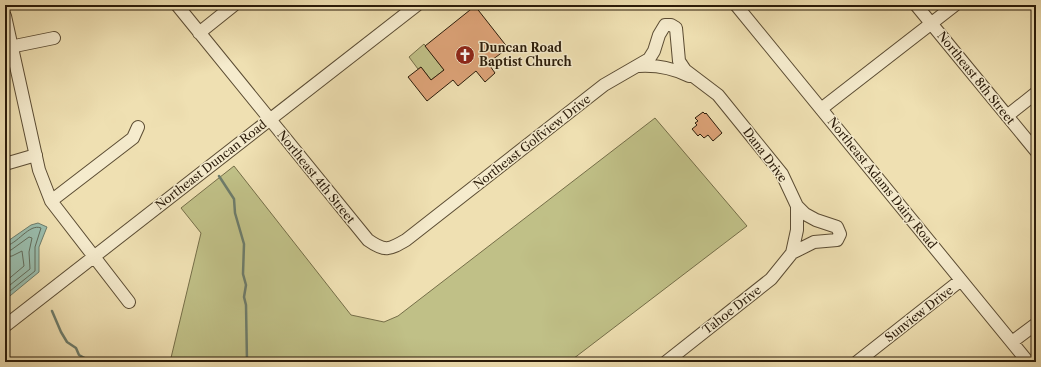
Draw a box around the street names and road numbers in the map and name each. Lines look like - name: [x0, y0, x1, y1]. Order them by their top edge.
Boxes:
- street label: Northeast 8th Street: [934, 28, 1019, 128]
- street label: Northeast Golfview Drive: [470, 91, 594, 192]
- street label: Northeast Adams Dairy Road: [825, 114, 941, 252]
- street label: Northeast Duncan Road: [152, 116, 270, 213]
- street label: Dana Drive: [740, 125, 791, 185]
- street label: Northeast 4th Street: [274, 127, 359, 227]
- street label: Tahoe Drive: [699, 282, 764, 337]
- street label: Sunview Drive: [882, 282, 956, 345]

